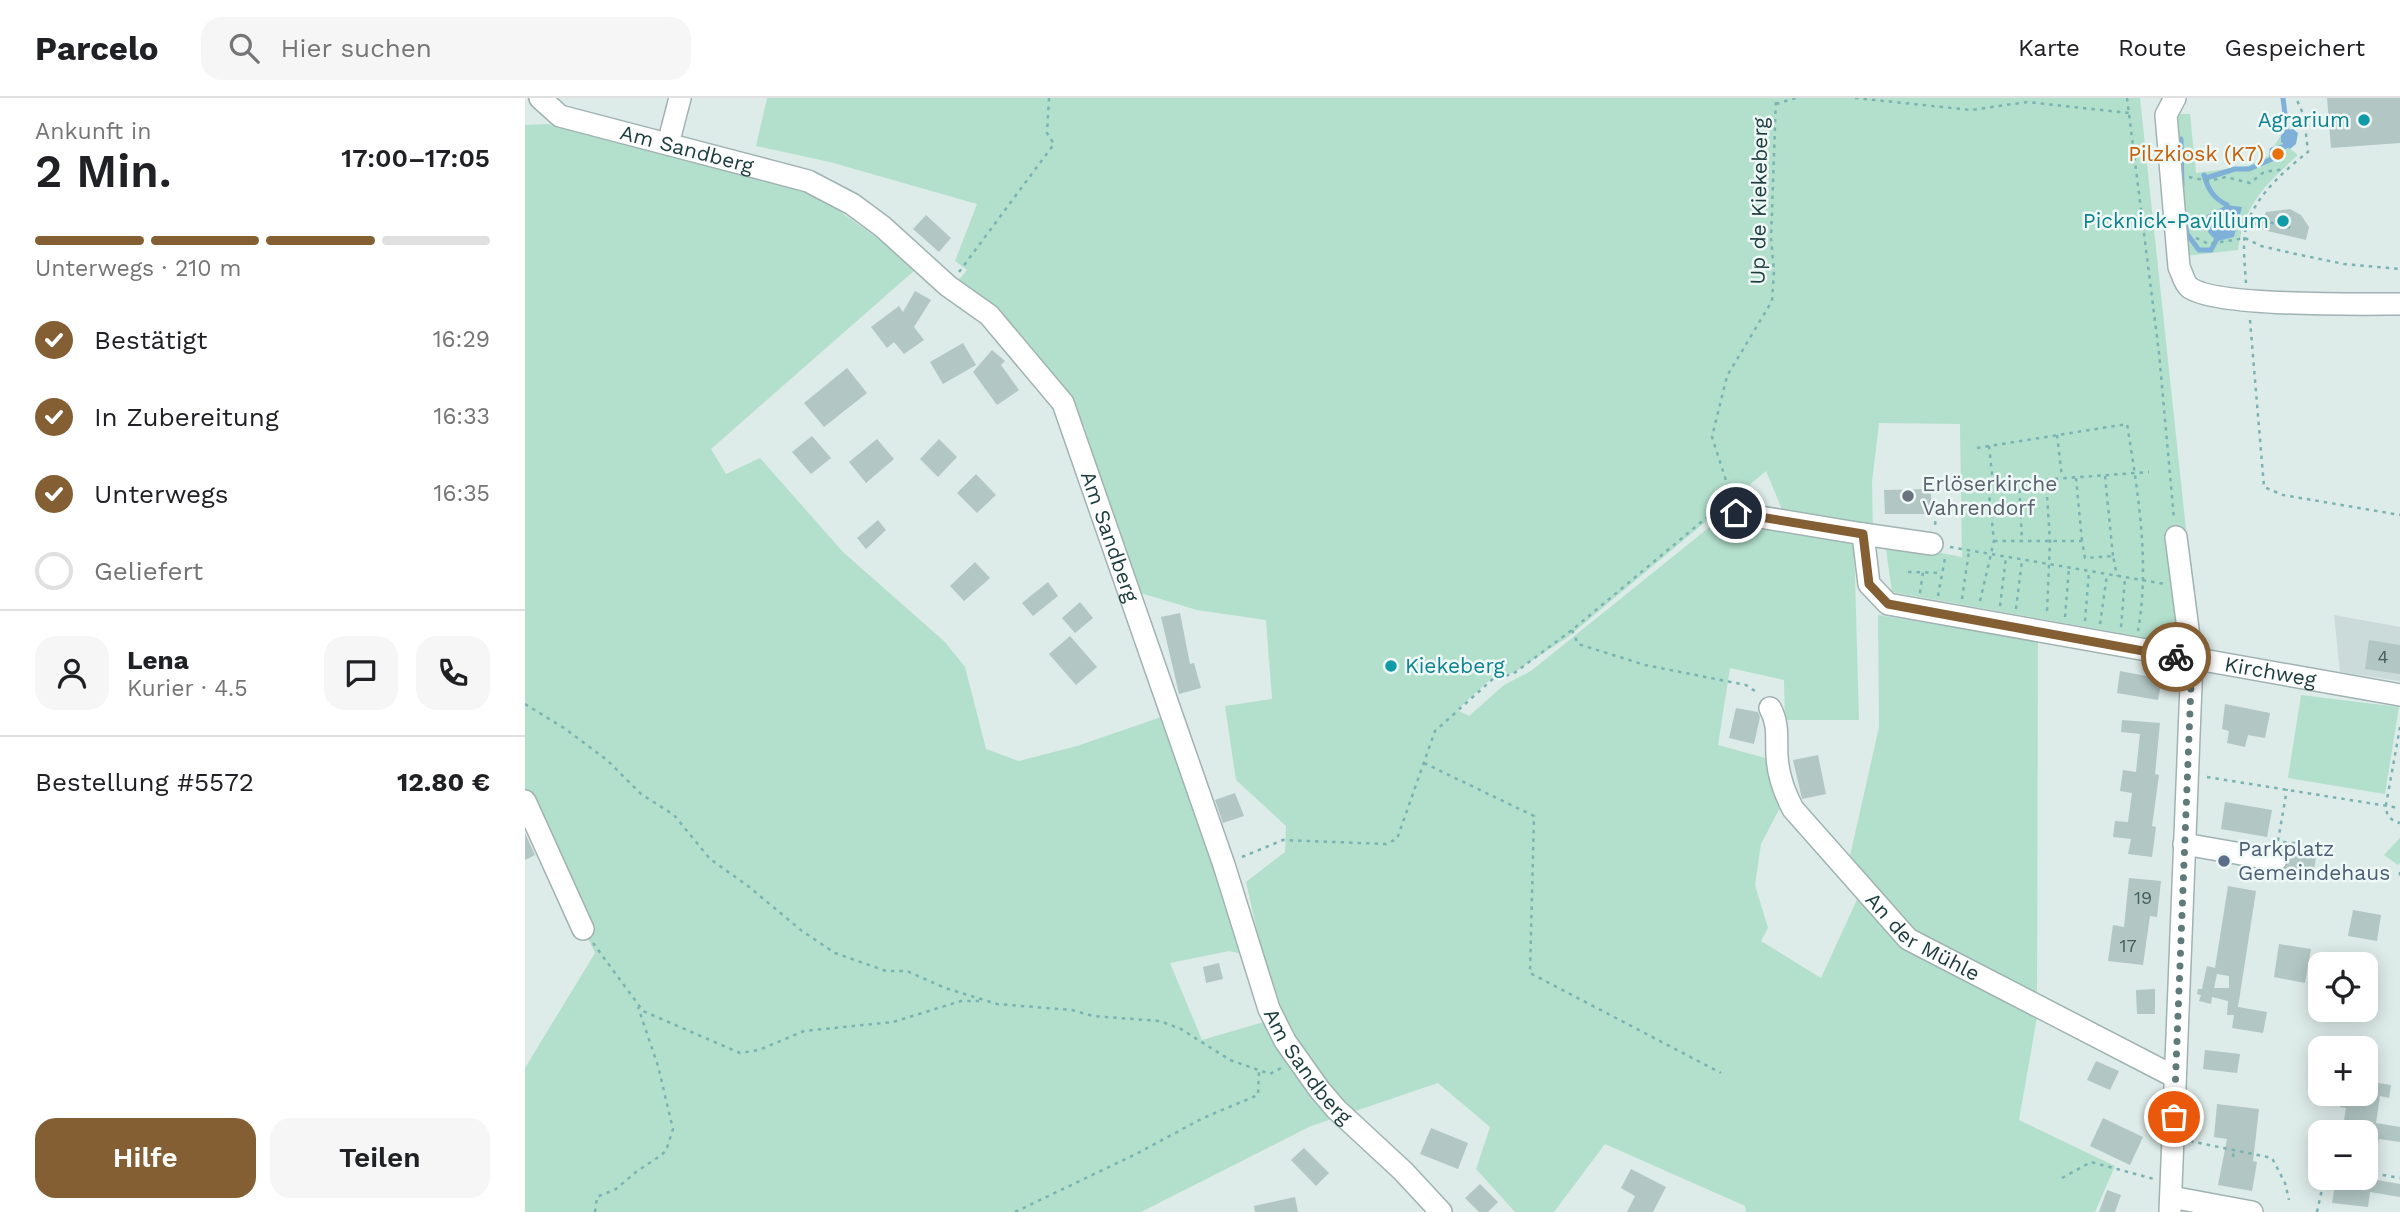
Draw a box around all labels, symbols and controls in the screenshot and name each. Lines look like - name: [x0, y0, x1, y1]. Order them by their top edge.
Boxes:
- search box: [201, 17, 691, 80]
- text: Parcelo: [35, 29, 159, 68]
- icon: search: [225, 29, 263, 67]
- text: Hier suchen: [281, 33, 432, 63]
- text: Karte: [2018, 34, 2080, 62]
- text: Route: [2118, 34, 2187, 62]
- text: Gespeichert: [2225, 34, 2365, 62]
- place label: Agrarium: [2258, 107, 2350, 132]
- marker: Agrarium: [2356, 112, 2372, 128]
- street label: Up de Kiekeberg: [1745, 116, 1772, 285]
- text: Ankunft in: [35, 118, 151, 145]
- street label: Am Sandberg: [618, 119, 757, 178]
- place label: Pilzkiosk (K7): [2128, 141, 2264, 166]
- text: 17:00–17:05: [341, 143, 490, 173]
- text: 2 Min.: [35, 144, 172, 198]
- marker: Pilzkiosk (K7): [2270, 146, 2286, 162]
- place label: Picknick-Pavillium: [2083, 208, 2269, 233]
- marker: Picknick-Pavillium: [2275, 213, 2291, 229]
- text: Unterwegs · 210 m: [35, 255, 241, 282]
- icon: check: [35, 321, 73, 359]
- text: Bestätigt: [94, 325, 207, 355]
- text: 16:29: [433, 326, 490, 353]
- icon: check: [35, 398, 73, 436]
- text: In Zubereitung: [94, 402, 279, 432]
- text: 16:33: [433, 403, 490, 430]
- street label: Am Sandberg: [1076, 468, 1145, 606]
- place label: Erlöserkirche Vahrendorf: [1922, 471, 2057, 520]
- icon: check: [35, 475, 73, 513]
- text: Unterwegs: [94, 479, 229, 509]
- text: 16:35: [433, 480, 490, 507]
- pin: [1706, 483, 1766, 543]
- marker: Erlöserkirche Vahrendorf: [1900, 488, 1916, 504]
- icon: home: [1717, 494, 1755, 532]
- text: Geliefert: [94, 556, 203, 586]
- courier: [2141, 622, 2211, 692]
- button: person: [35, 636, 109, 710]
- button: chat: [324, 636, 398, 710]
- button: phone: [416, 636, 490, 710]
- icon: bike: [2157, 638, 2195, 676]
- text: Lena: [127, 645, 189, 675]
- house number: 4: [2378, 646, 2389, 667]
- street label: Kirchweg: [2223, 651, 2319, 692]
- place label: Kiekeberg: [1405, 653, 1505, 678]
- marker: Kiekeberg: [1383, 658, 1399, 674]
- text: Kurier · 4.5: [127, 675, 248, 702]
- text: Bestellung #5572: [35, 767, 254, 797]
- text: 12.80 €: [397, 767, 490, 797]
- place label: Parkplatz Gemeindehaus: [2238, 836, 2390, 885]
- marker: Parkplatz Gemeindehaus: [2216, 853, 2232, 869]
- street label: An der Mühle: [1861, 887, 1984, 986]
- house number: 19: [2134, 887, 2152, 908]
- house number: 17: [2119, 935, 2137, 956]
- map controls: [2308, 952, 2378, 1190]
- button: locate: [2308, 952, 2378, 1022]
- street label: Am Sandberg: [1259, 1004, 1358, 1130]
- button: +: [2308, 1036, 2378, 1106]
- pin: [2144, 1087, 2204, 1147]
- icon: bag: [2155, 1098, 2193, 1136]
- button: Hilfe: [35, 1118, 256, 1198]
- button: Teilen: [270, 1118, 490, 1198]
- button: −: [2308, 1120, 2378, 1190]

